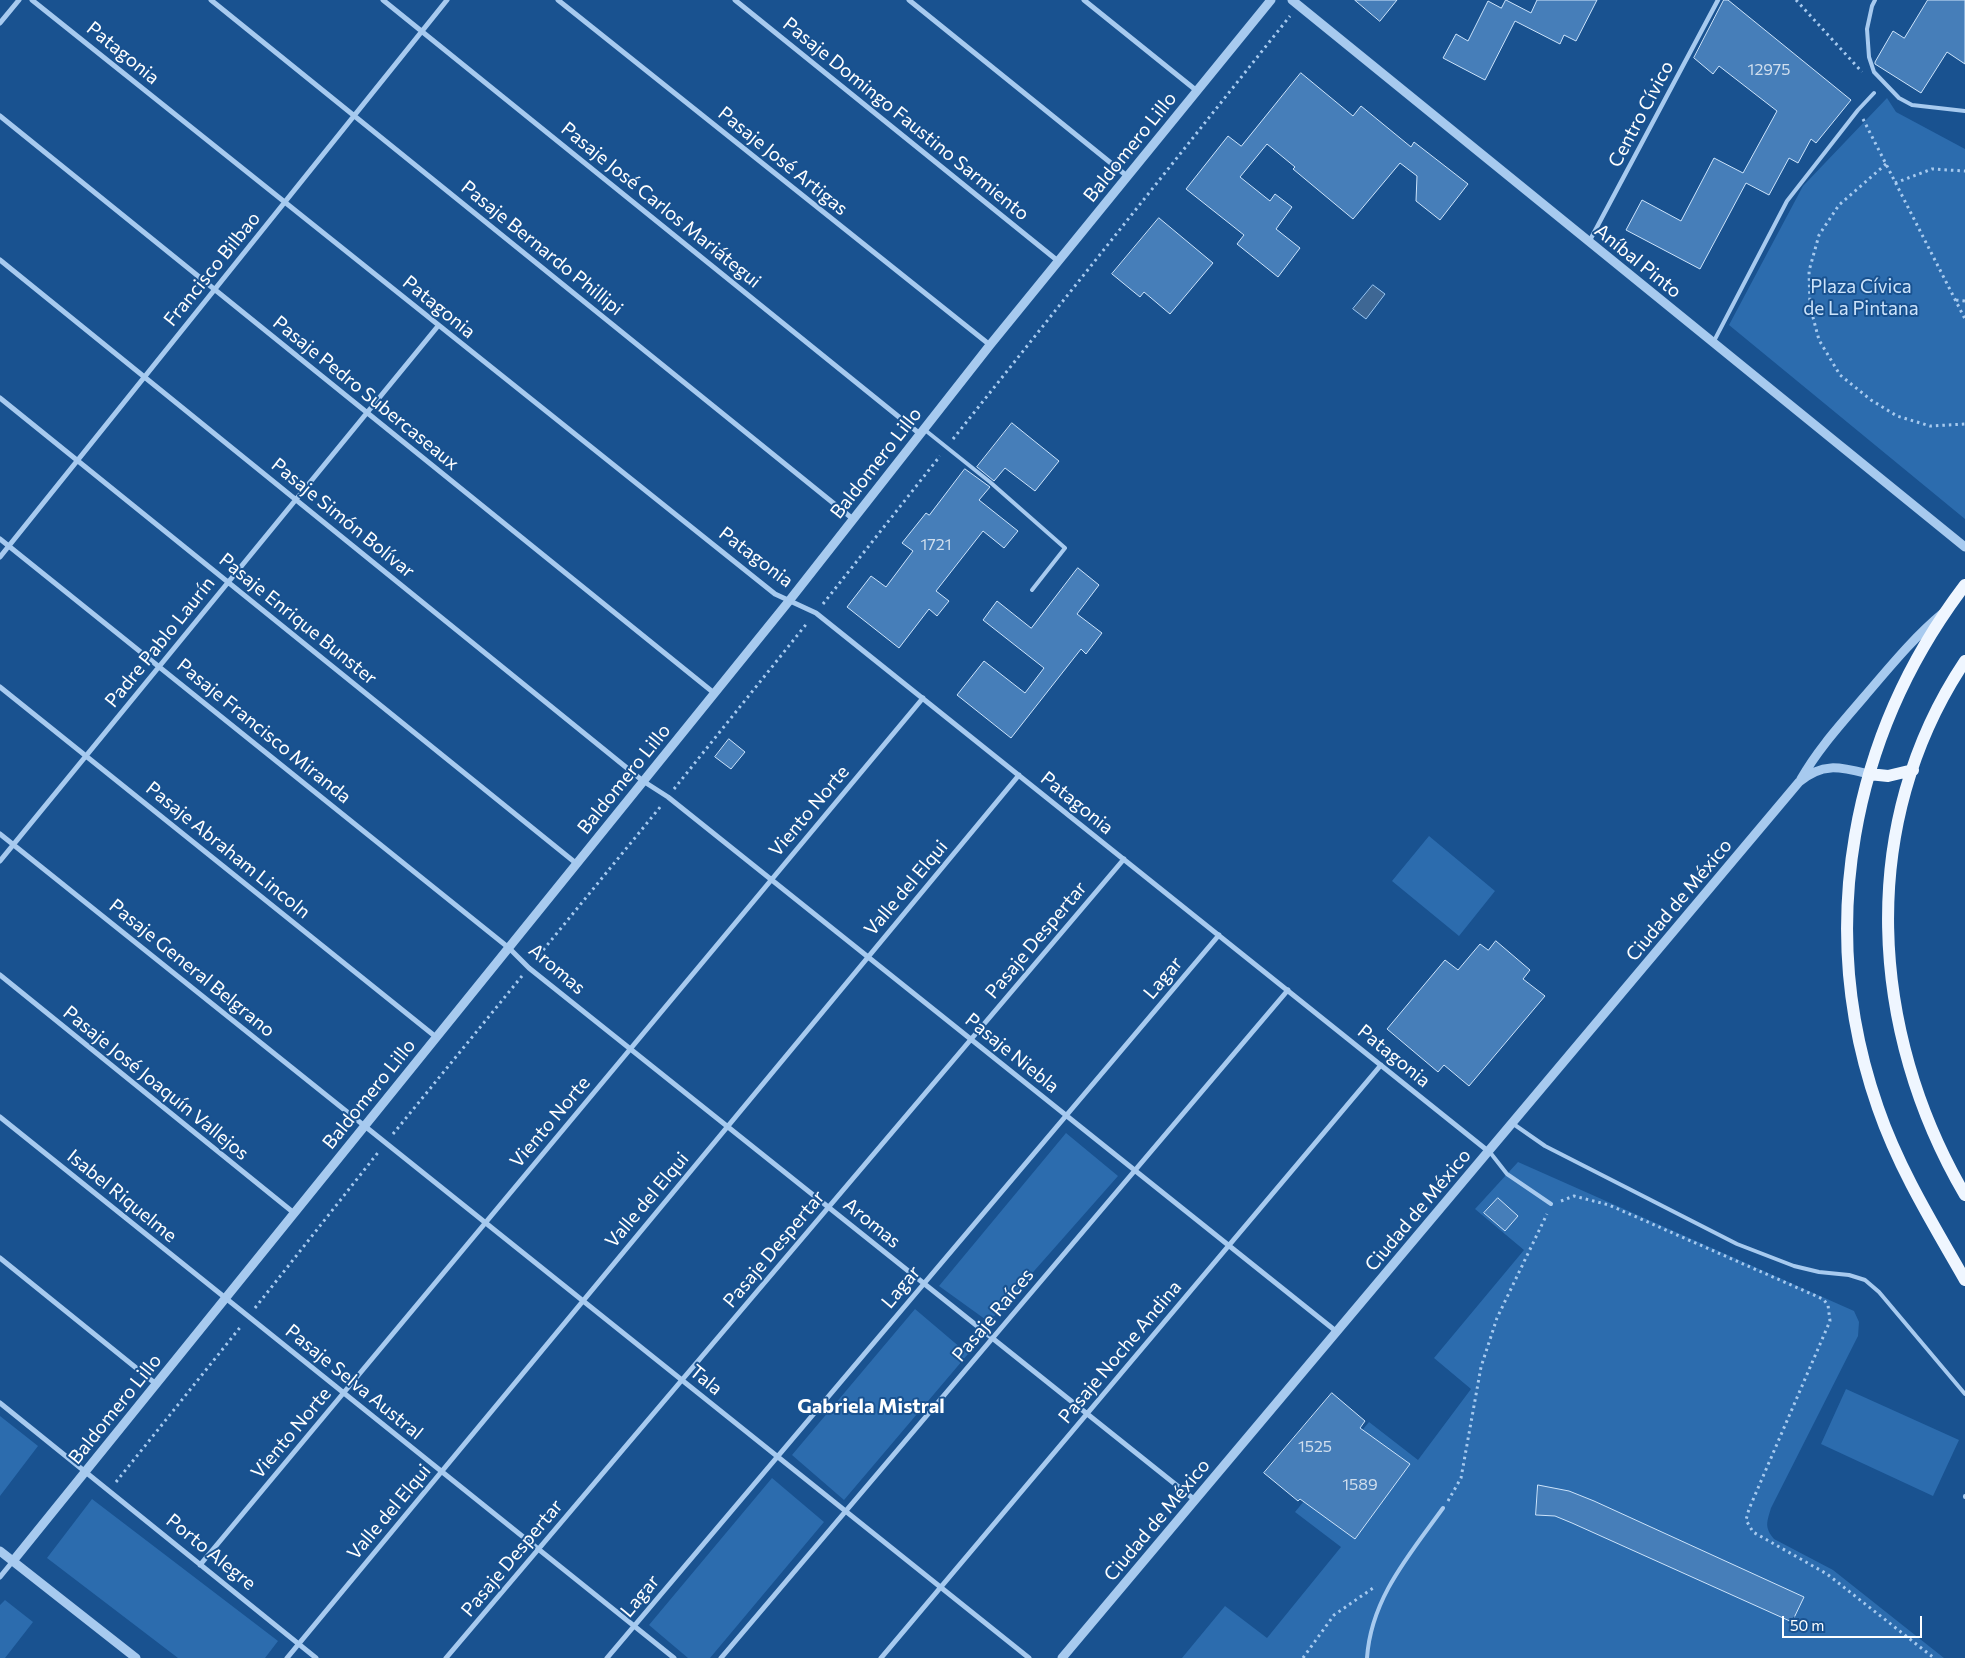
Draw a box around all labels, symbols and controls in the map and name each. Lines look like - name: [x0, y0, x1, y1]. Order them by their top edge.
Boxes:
- street label: Pasaje Domingo Faustino Sarmiento: [778, 13, 1034, 225]
- street label: Patagonia: [82, 17, 164, 89]
- street label: Centro Cívico: [1603, 57, 1679, 171]
- house number: 12975: [1748, 60, 1790, 80]
- street label: Baldomero Lillo: [1079, 87, 1181, 207]
- street label: Pasaje José Artigas: [714, 102, 852, 220]
- street label: Pasaje José Carlos Mariátegui: [556, 117, 766, 293]
- street label: Pasaje Bernardo Phillipi: [457, 176, 627, 320]
- street label: Francisco Bilbao: [159, 207, 265, 331]
- street label: Aníbal Pinto: [1590, 219, 1686, 303]
- street label: Patagonia: [398, 271, 480, 343]
- park label: Plaza Cívica de La Pintana: [1803, 276, 1919, 320]
- street label: Pasaje Pedro Subercaseaux: [268, 311, 464, 475]
- street label: Baldomero Lillo: [825, 403, 927, 523]
- street label: Pasaje Simón Bolívar: [267, 453, 419, 583]
- street label: Patagonia: [714, 522, 798, 592]
- house number: 1721: [921, 535, 951, 555]
- street label: Pasaje Enrique Bunster: [214, 548, 382, 690]
- street label: Padre Pablo Laurín: [100, 572, 220, 712]
- street label: Pasaje Francisco Miranda: [172, 654, 356, 808]
- street label: Baldomero Lillo: [573, 719, 675, 839]
- street label: Viento Norte: [764, 761, 854, 861]
- street label: Patagonia: [1036, 767, 1118, 839]
- street label: Pasaje Abraham Lincoln: [141, 777, 315, 923]
- street label: Ciudad de México: [1621, 834, 1737, 966]
- street label: Valle del Elqui: [860, 836, 952, 940]
- street label: Pasaje Despertar: [980, 877, 1092, 1003]
- street label: Pasaje General Belgrano: [105, 894, 279, 1042]
- street label: Aromas: [524, 939, 590, 999]
- street label: Lagar: [1139, 952, 1187, 1004]
- street label: Pasaje José Joaquín Vallejos: [59, 1001, 253, 1165]
- street label: Pasaje Niebla: [960, 1008, 1064, 1098]
- street label: Patagonia: [1353, 1020, 1435, 1092]
- street label: Baldomero Lillo: [318, 1034, 420, 1154]
- street label: Viento Norte: [505, 1072, 595, 1172]
- street label: Ciudad de México: [1360, 1144, 1476, 1276]
- street label: Isabel Riquelme: [63, 1145, 181, 1247]
- street label: Valle del Elqui: [601, 1148, 693, 1252]
- street label: Pasaje Despertar: [718, 1186, 830, 1312]
- street label: Aromas: [839, 1193, 905, 1253]
- street label: Lagar: [877, 1261, 925, 1313]
- street label: Pasaje Raíces: [947, 1264, 1039, 1366]
- street label: Pasaje Noche Andina: [1054, 1276, 1186, 1428]
- street label: Pasaje Selva Austral: [281, 1320, 427, 1444]
- street label: Baldomero Lillo: [64, 1349, 166, 1469]
- street label: Tala: [685, 1360, 727, 1400]
- street label: Viento Norte: [246, 1383, 336, 1483]
- district label: Gabriela Mistral: [797, 1394, 945, 1418]
- house number: 1525: [1298, 1437, 1332, 1457]
- street label: Ciudad de México: [1099, 1454, 1215, 1586]
- street label: Valle del Elqui: [343, 1460, 435, 1564]
- house number: 1589: [1342, 1475, 1378, 1495]
- street label: Pasaje Despertar: [456, 1495, 568, 1621]
- street label: Porto Alegre: [162, 1509, 260, 1595]
- street label: Lagar: [616, 1570, 664, 1622]
- scale bar: [1785, 1606, 1925, 1638]
- text: 50 m: [1790, 1616, 1824, 1634]

